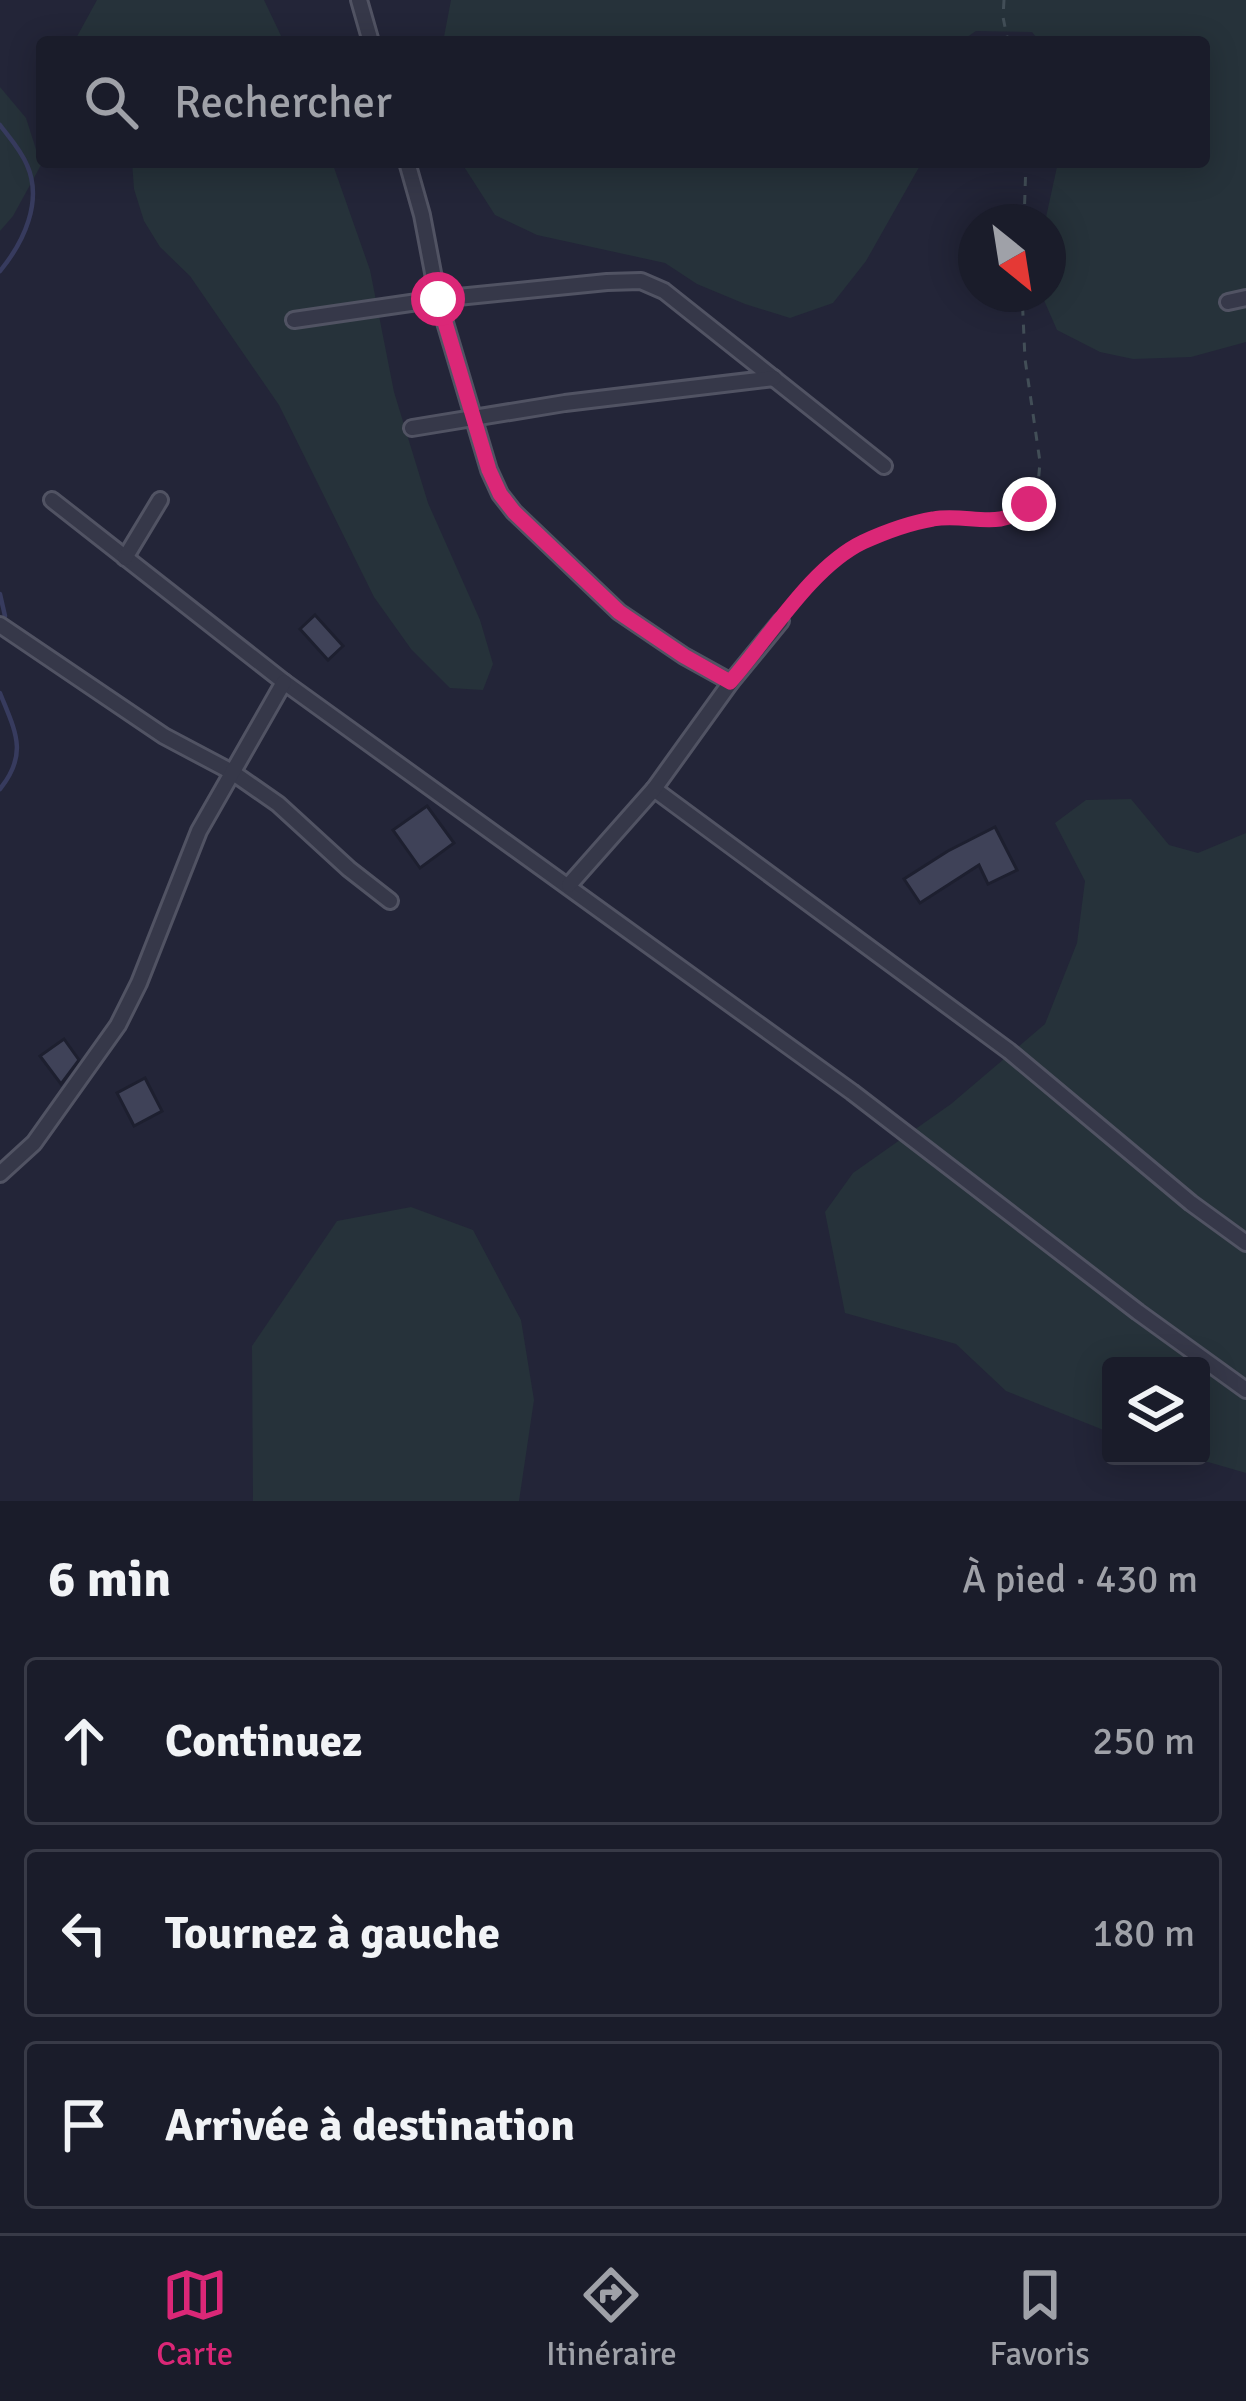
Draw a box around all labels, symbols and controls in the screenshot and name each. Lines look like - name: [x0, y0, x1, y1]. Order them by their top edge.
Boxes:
- search box: [36, 36, 1210, 168]
- icon: search: [78, 69, 144, 135]
- text: Rechercher: [174, 75, 392, 130]
- north arrow: [958, 204, 1066, 312]
- route start: [411, 272, 465, 326]
- route end: [1002, 477, 1056, 531]
- map controls: [1102, 1357, 1210, 1465]
- button: layers: [1102, 1357, 1210, 1465]
- text: 6 min: [48, 1548, 171, 1611]
- text: À pied · 430 m: [962, 1555, 1198, 1603]
- icon: ahead: [51, 1708, 117, 1774]
- text: Continuez: [165, 1714, 362, 1769]
- text: 250 m: [1092, 1717, 1195, 1765]
- icon: left: [51, 1900, 117, 1966]
- text: Tournez à gauche: [165, 1906, 500, 1961]
- text: 180 m: [1092, 1909, 1195, 1957]
- icon: arrive: [51, 2092, 117, 2158]
- text: Arrivée à destination: [165, 2098, 575, 2153]
- tab: Carte: [156, 2262, 233, 2375]
- tab: Itinéraire: [546, 2262, 677, 2375]
- tab: Favoris: [989, 2262, 1090, 2375]

